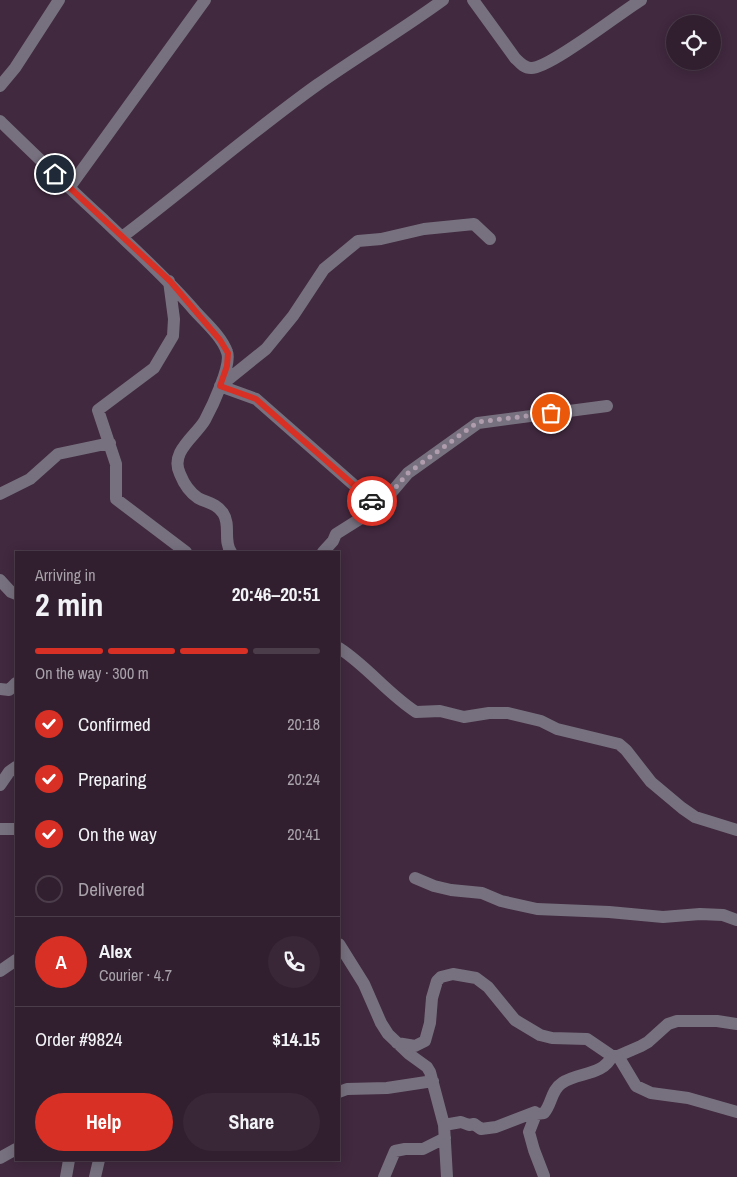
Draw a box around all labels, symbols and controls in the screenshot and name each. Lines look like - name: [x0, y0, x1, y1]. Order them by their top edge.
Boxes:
- map controls: [666, 15, 721, 70]
- button: locate: [666, 15, 721, 70]
- pin: [34, 153, 76, 195]
- icon: home: [41, 160, 69, 188]
- pin: [530, 392, 572, 434]
- icon: bag: [537, 399, 565, 427]
- courier: [347, 476, 397, 526]
- icon: car: [358, 487, 386, 515]
- text: Arriving in: [35, 564, 96, 586]
- text: 20:46–20:51: [232, 581, 320, 607]
- text: 2 min: [35, 583, 104, 626]
- text: On the way · 300 m: [35, 662, 149, 684]
- icon: check: [35, 710, 63, 738]
- text: Confirmed: [78, 711, 151, 737]
- text: 20:18: [287, 713, 320, 735]
- icon: check: [35, 765, 63, 793]
- text: Preparing: [78, 766, 146, 792]
- text: 20:24: [287, 768, 320, 790]
- icon: check: [35, 820, 63, 848]
- text: On the way: [78, 821, 157, 847]
- text: 20:41: [287, 823, 320, 845]
- text: Delivered: [78, 876, 145, 902]
- button: phone: [268, 936, 320, 988]
- text: Alex: [99, 938, 132, 964]
- text: A: [55, 949, 67, 975]
- text: Courier · 4.7: [99, 964, 172, 986]
- text: Order #9824: [35, 1026, 122, 1052]
- text: $14.15: [272, 1026, 320, 1052]
- button: Help: [35, 1093, 173, 1151]
- button: Share: [183, 1093, 320, 1151]

